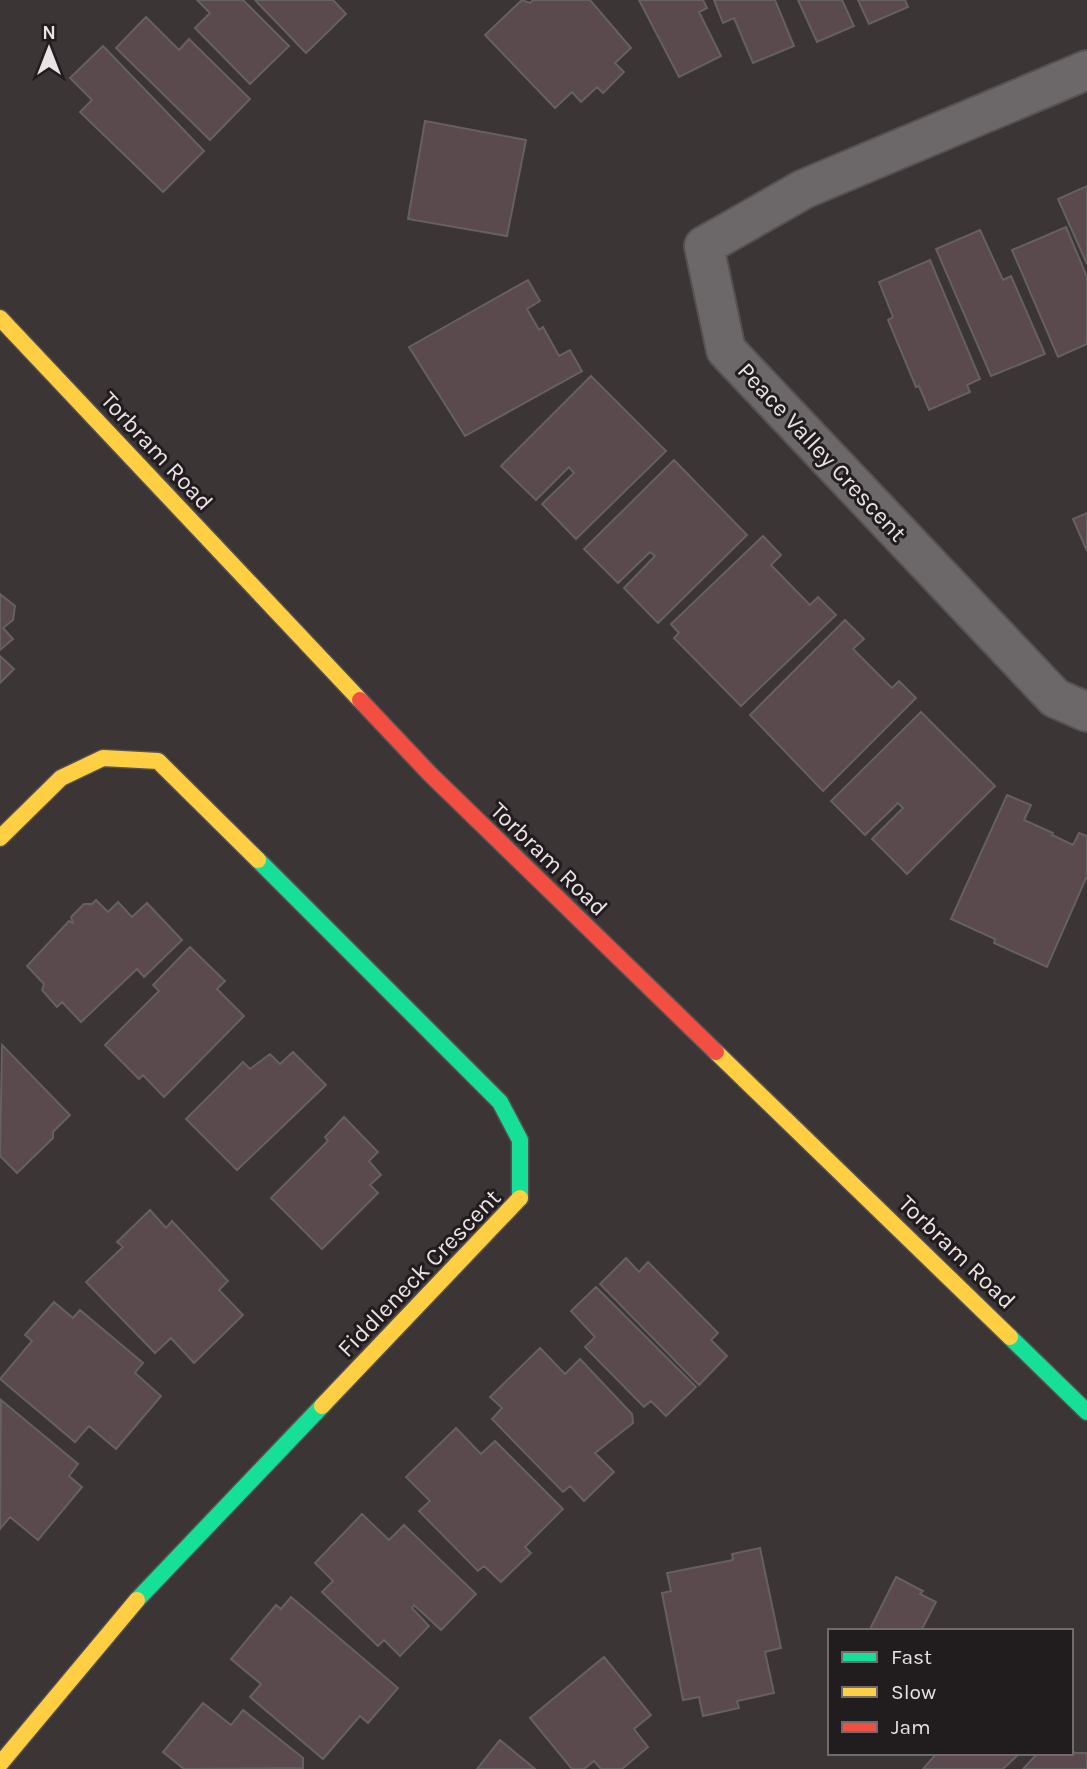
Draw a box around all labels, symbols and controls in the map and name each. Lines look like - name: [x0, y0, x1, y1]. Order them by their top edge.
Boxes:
- north arrow: [14, 14, 84, 84]
- text: N: [42, 22, 56, 44]
- street label: Peace Valley Crescent: [732, 357, 912, 547]
- street label: Torbram Road: [95, 386, 219, 516]
- street label: Torbram Road: [485, 796, 613, 922]
- street label: Fiddleneck Crescent: [332, 1183, 506, 1363]
- street label: Torbram Road: [893, 1189, 1021, 1315]
- legend: [828, 1629, 1073, 1755]
- text: Fast: [891, 1645, 932, 1669]
- text: Slow: [891, 1680, 936, 1704]
- text: Jam: [891, 1715, 931, 1739]

